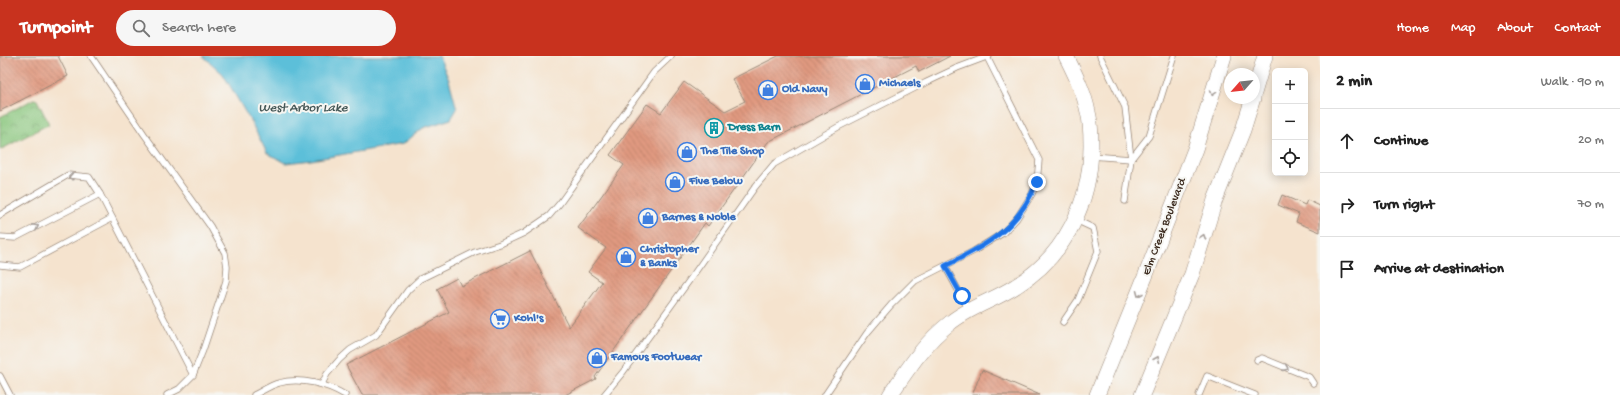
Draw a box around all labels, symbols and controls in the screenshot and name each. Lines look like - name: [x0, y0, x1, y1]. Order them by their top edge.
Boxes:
- search box: [116, 10, 396, 46]
- text: Turnpoint: [20, 17, 92, 40]
- icon: search: [130, 17, 152, 39]
- text: Search here: [162, 19, 236, 37]
- text: Home: [1397, 20, 1429, 37]
- text: Map: [1451, 20, 1475, 37]
- text: About: [1497, 20, 1533, 37]
- text: Contact: [1555, 20, 1600, 37]
- north arrow: [1224, 68, 1260, 104]
- map controls: [1272, 68, 1308, 176]
- button: +: [1272, 68, 1308, 104]
- text: 2 min: [1336, 72, 1372, 92]
- shop icon: Michaels: [854, 73, 876, 95]
- text: Walk · 90 m: [1541, 75, 1604, 90]
- place label: Michaels: [879, 77, 921, 91]
- shop icon: Old Navy: [757, 79, 779, 101]
- place label: Old Navy: [782, 83, 828, 97]
- one-way arrow: [1209, 89, 1217, 96]
- water label: West Arbor Lake: [259, 101, 349, 116]
- button: −: [1272, 104, 1308, 140]
- building icon: Dress Barn: [703, 117, 725, 139]
- place label: Dress Barn: [727, 121, 781, 135]
- icon: ahead: [1336, 130, 1358, 152]
- text: Continue: [1374, 132, 1428, 150]
- text: 20 m: [1578, 133, 1604, 148]
- button: locate: [1272, 140, 1308, 176]
- shop icon: The Tile Shop: [676, 141, 698, 163]
- place label: The Tile Shop: [700, 145, 764, 159]
- shop icon: Five Below: [664, 171, 686, 193]
- one-way arrow: [67, 172, 74, 181]
- route end: [1028, 173, 1046, 191]
- place label: Five Below: [688, 175, 743, 189]
- street label: Elm Creek Boulevard: [1140, 176, 1190, 278]
- icon: right: [1336, 194, 1358, 216]
- text: Turn right: [1374, 196, 1434, 214]
- text: 70 m: [1578, 197, 1604, 212]
- shop icon: Barnes & Noble: [637, 207, 659, 229]
- place label: Barnes & Noble: [661, 211, 737, 225]
- one-way arrow: [32, 224, 40, 232]
- one-way arrow: [1198, 234, 1207, 241]
- place label: Christopher & Banks: [639, 243, 700, 271]
- shop icon: Christopher & Banks: [615, 246, 637, 268]
- icon: arrive: [1336, 258, 1358, 280]
- text: Arrive at destination: [1374, 260, 1504, 278]
- route start: [953, 287, 971, 305]
- one-way arrow: [1135, 290, 1143, 297]
- supermarket icon: Kohl's: [489, 308, 511, 330]
- place label: Kohl's: [513, 312, 544, 326]
- shop icon: Famous Footwear: [586, 347, 608, 369]
- place label: Famous Footwear: [610, 351, 703, 365]
- one-way arrow: [1152, 356, 1160, 363]
- one-way arrow: [1283, 363, 1290, 371]

